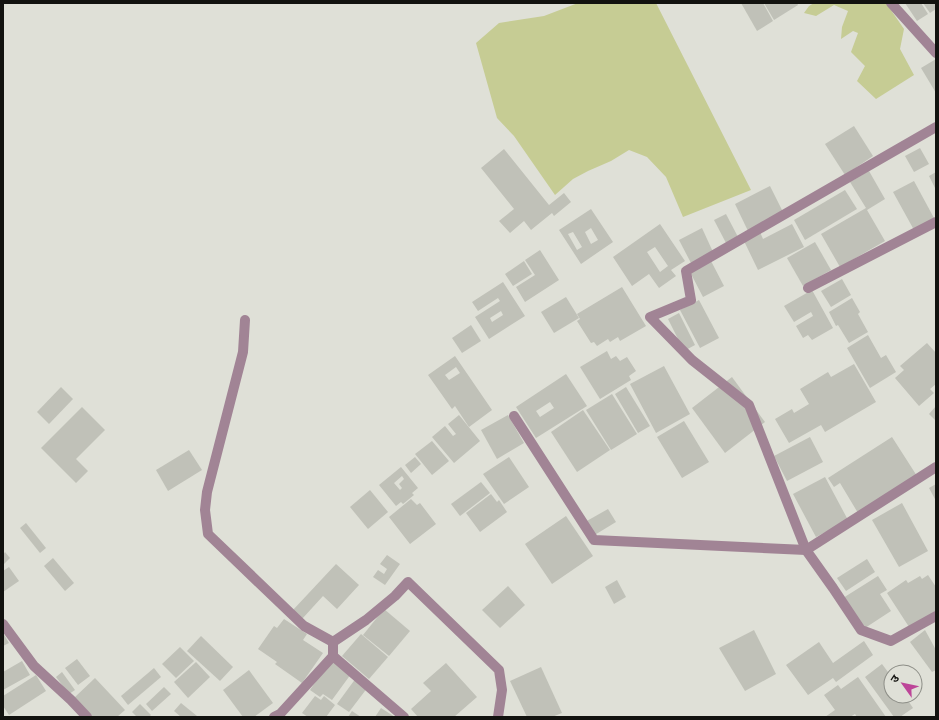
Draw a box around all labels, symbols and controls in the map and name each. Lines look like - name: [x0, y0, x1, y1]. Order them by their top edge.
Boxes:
- north arrow: [883, 664, 923, 704]
- text: उ: [889, 673, 902, 685]

